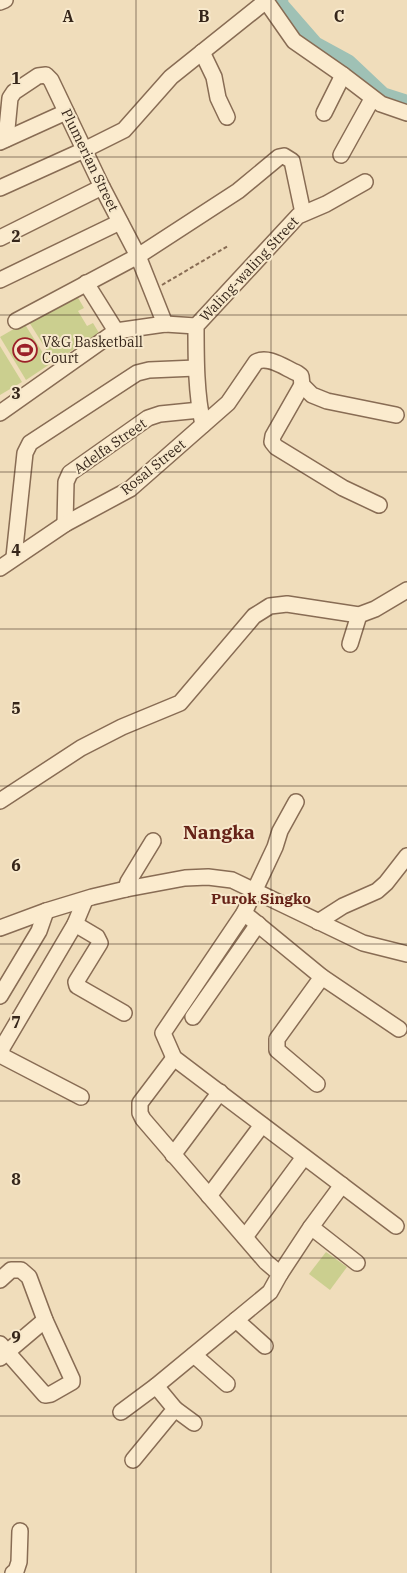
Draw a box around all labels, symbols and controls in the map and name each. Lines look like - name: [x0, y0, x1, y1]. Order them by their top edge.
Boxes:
- text: A: [62, 6, 74, 26]
- text: B: [198, 6, 210, 26]
- text: C: [334, 6, 344, 26]
- text: 1: [11, 68, 21, 88]
- street label: Plumerian Street: [57, 106, 123, 214]
- street label: Waling-waling Street: [196, 213, 302, 325]
- text: 2: [11, 226, 21, 246]
- place label: V&G Basketball Court: [42, 333, 143, 367]
- sports icon: V&G Basketball Court: [12, 337, 38, 363]
- text: 3: [11, 383, 21, 403]
- street label: Adelfa Street: [70, 414, 150, 478]
- street label: Rosal Street: [117, 435, 189, 499]
- text: 4: [11, 540, 21, 560]
- text: 5: [11, 698, 21, 718]
- district label: Nangka: [183, 820, 255, 844]
- text: 6: [11, 855, 21, 875]
- district label: Purok Singko: [211, 889, 311, 908]
- text: 7: [11, 1012, 21, 1032]
- text: 8: [11, 1169, 21, 1189]
- text: 9: [11, 1327, 21, 1347]

